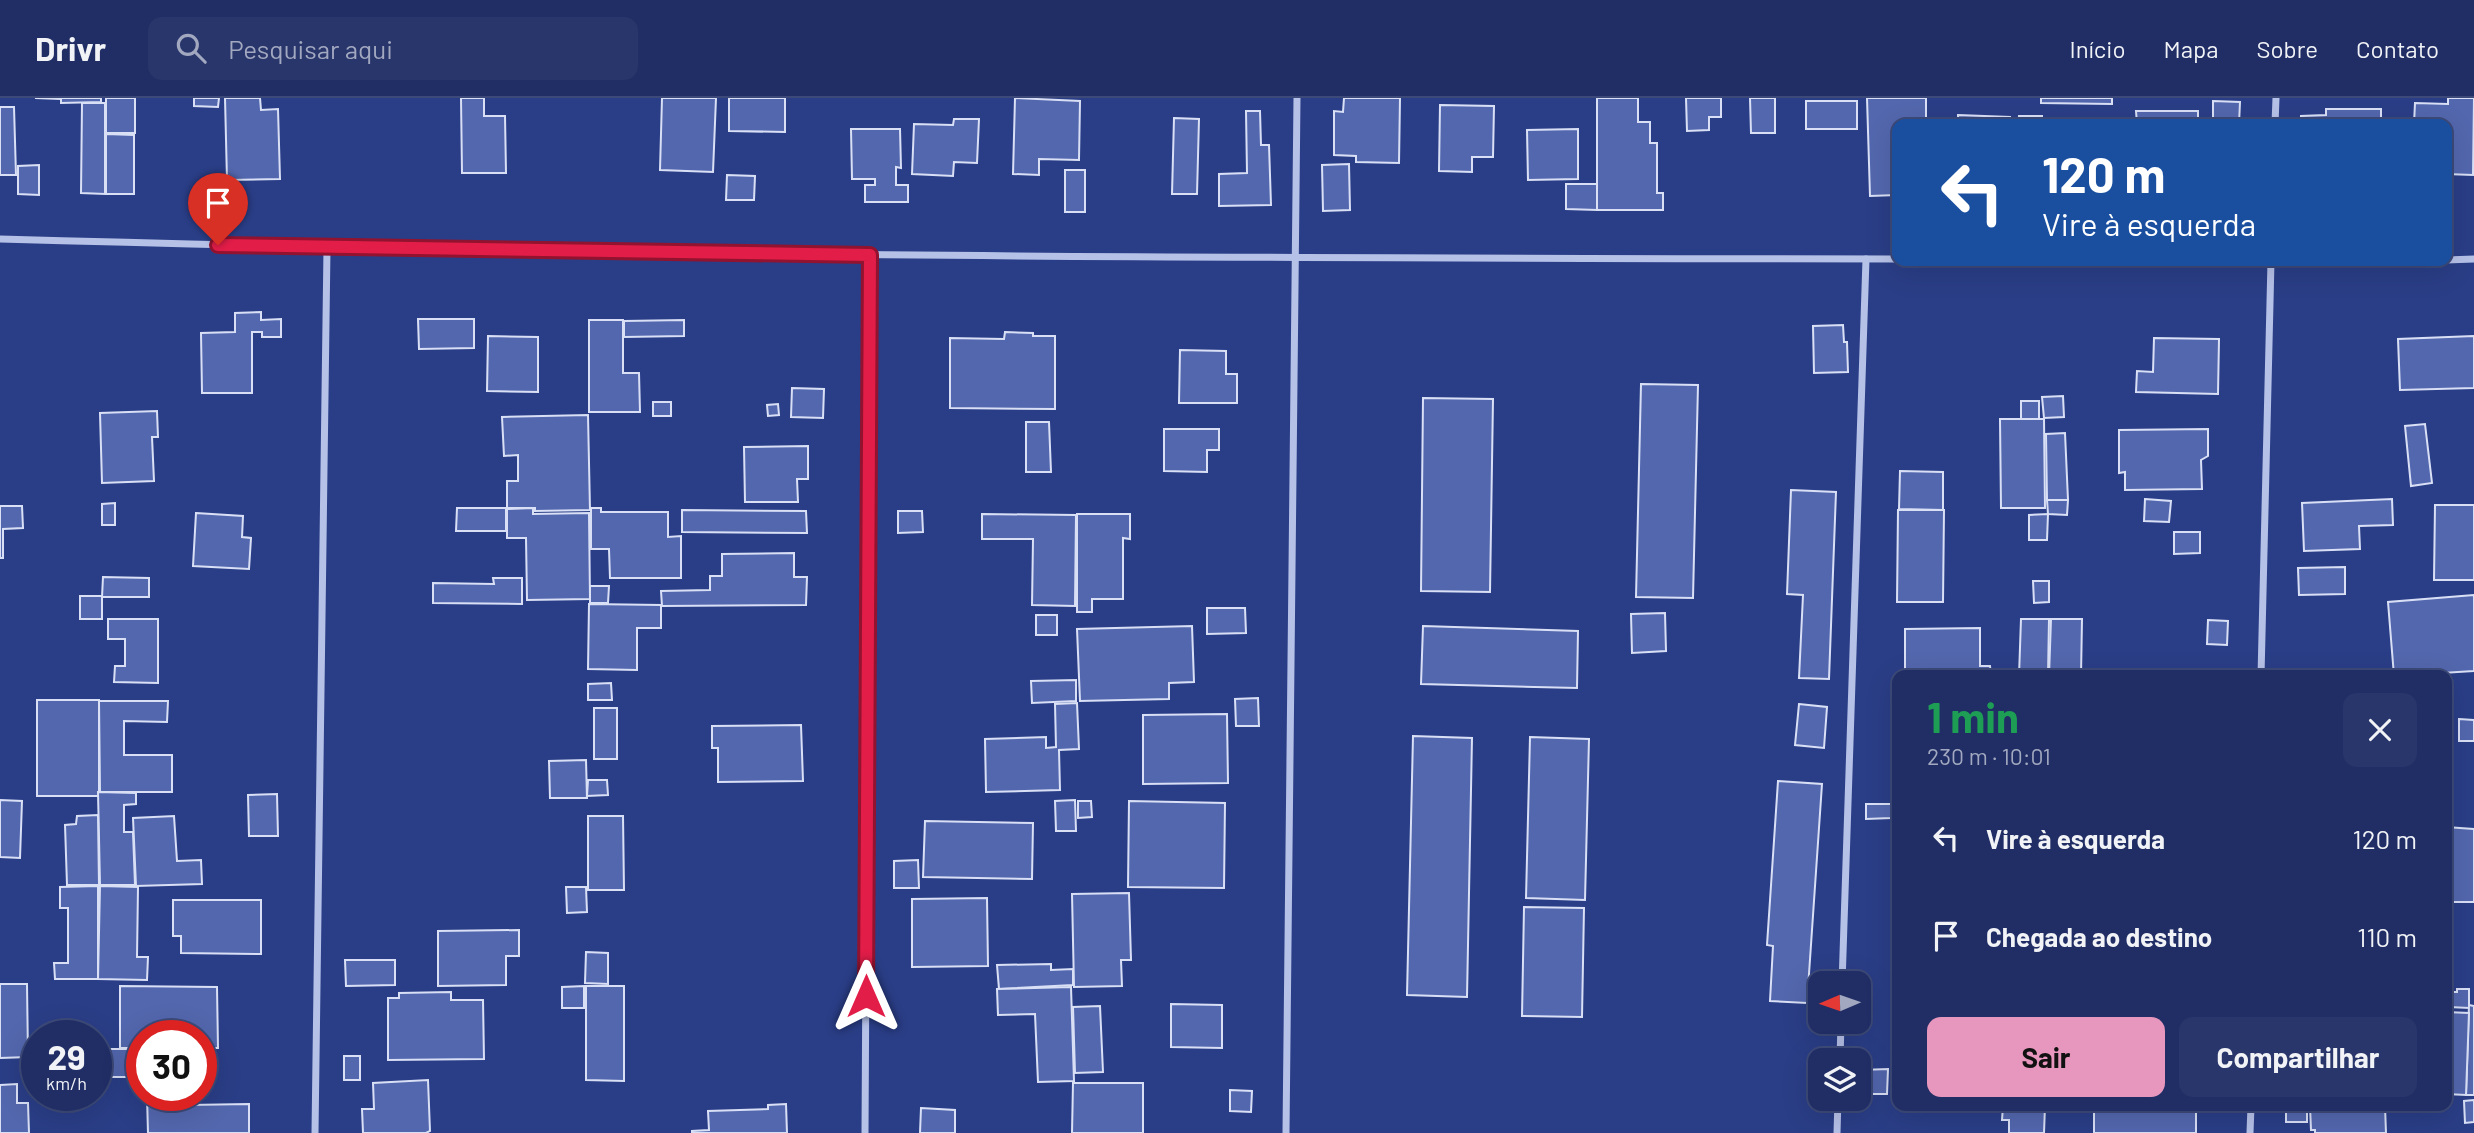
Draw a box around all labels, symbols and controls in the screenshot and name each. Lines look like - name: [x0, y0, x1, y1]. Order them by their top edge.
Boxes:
- search box: [148, 17, 638, 80]
- text: Drivr: [35, 28, 106, 68]
- icon: search: [172, 29, 210, 67]
- text: Pesquisar aqui: [228, 33, 393, 64]
- text: Início: [2070, 34, 2126, 63]
- text: Mapa: [2164, 34, 2218, 63]
- text: Sobre: [2256, 34, 2318, 63]
- text: Contato: [2356, 34, 2439, 63]
- text: 120 m: [2042, 144, 2165, 203]
- icon: left: [1927, 147, 2018, 238]
- pin: [188, 173, 248, 245]
- icon: arrive: [199, 184, 237, 222]
- text: Vire à esquerda: [2042, 204, 2256, 242]
- text: 1 min: [1927, 691, 2019, 741]
- button: close: [2343, 693, 2417, 767]
- text: 230 m · 10:01: [1927, 742, 2051, 770]
- icon: left: [1927, 819, 1965, 857]
- text: Vire à esquerda: [1986, 823, 2165, 854]
- text: 120 m: [2353, 823, 2417, 854]
- icon: arrive: [1927, 917, 1965, 955]
- text: Chegada ao destino: [1986, 921, 2212, 952]
- text: 110 m: [2357, 921, 2417, 952]
- position arrow: [829, 959, 903, 1033]
- north arrow: [1808, 971, 1871, 1034]
- map controls: [1808, 971, 1871, 1111]
- button: Sair: [1927, 1017, 2165, 1097]
- button: Compartilhar: [2179, 1017, 2417, 1097]
- speed limit sign: 30: [126, 1020, 217, 1111]
- text: 29: [47, 1035, 86, 1077]
- button: layers: [1808, 1048, 1871, 1111]
- text: km/h: [46, 1072, 87, 1094]

